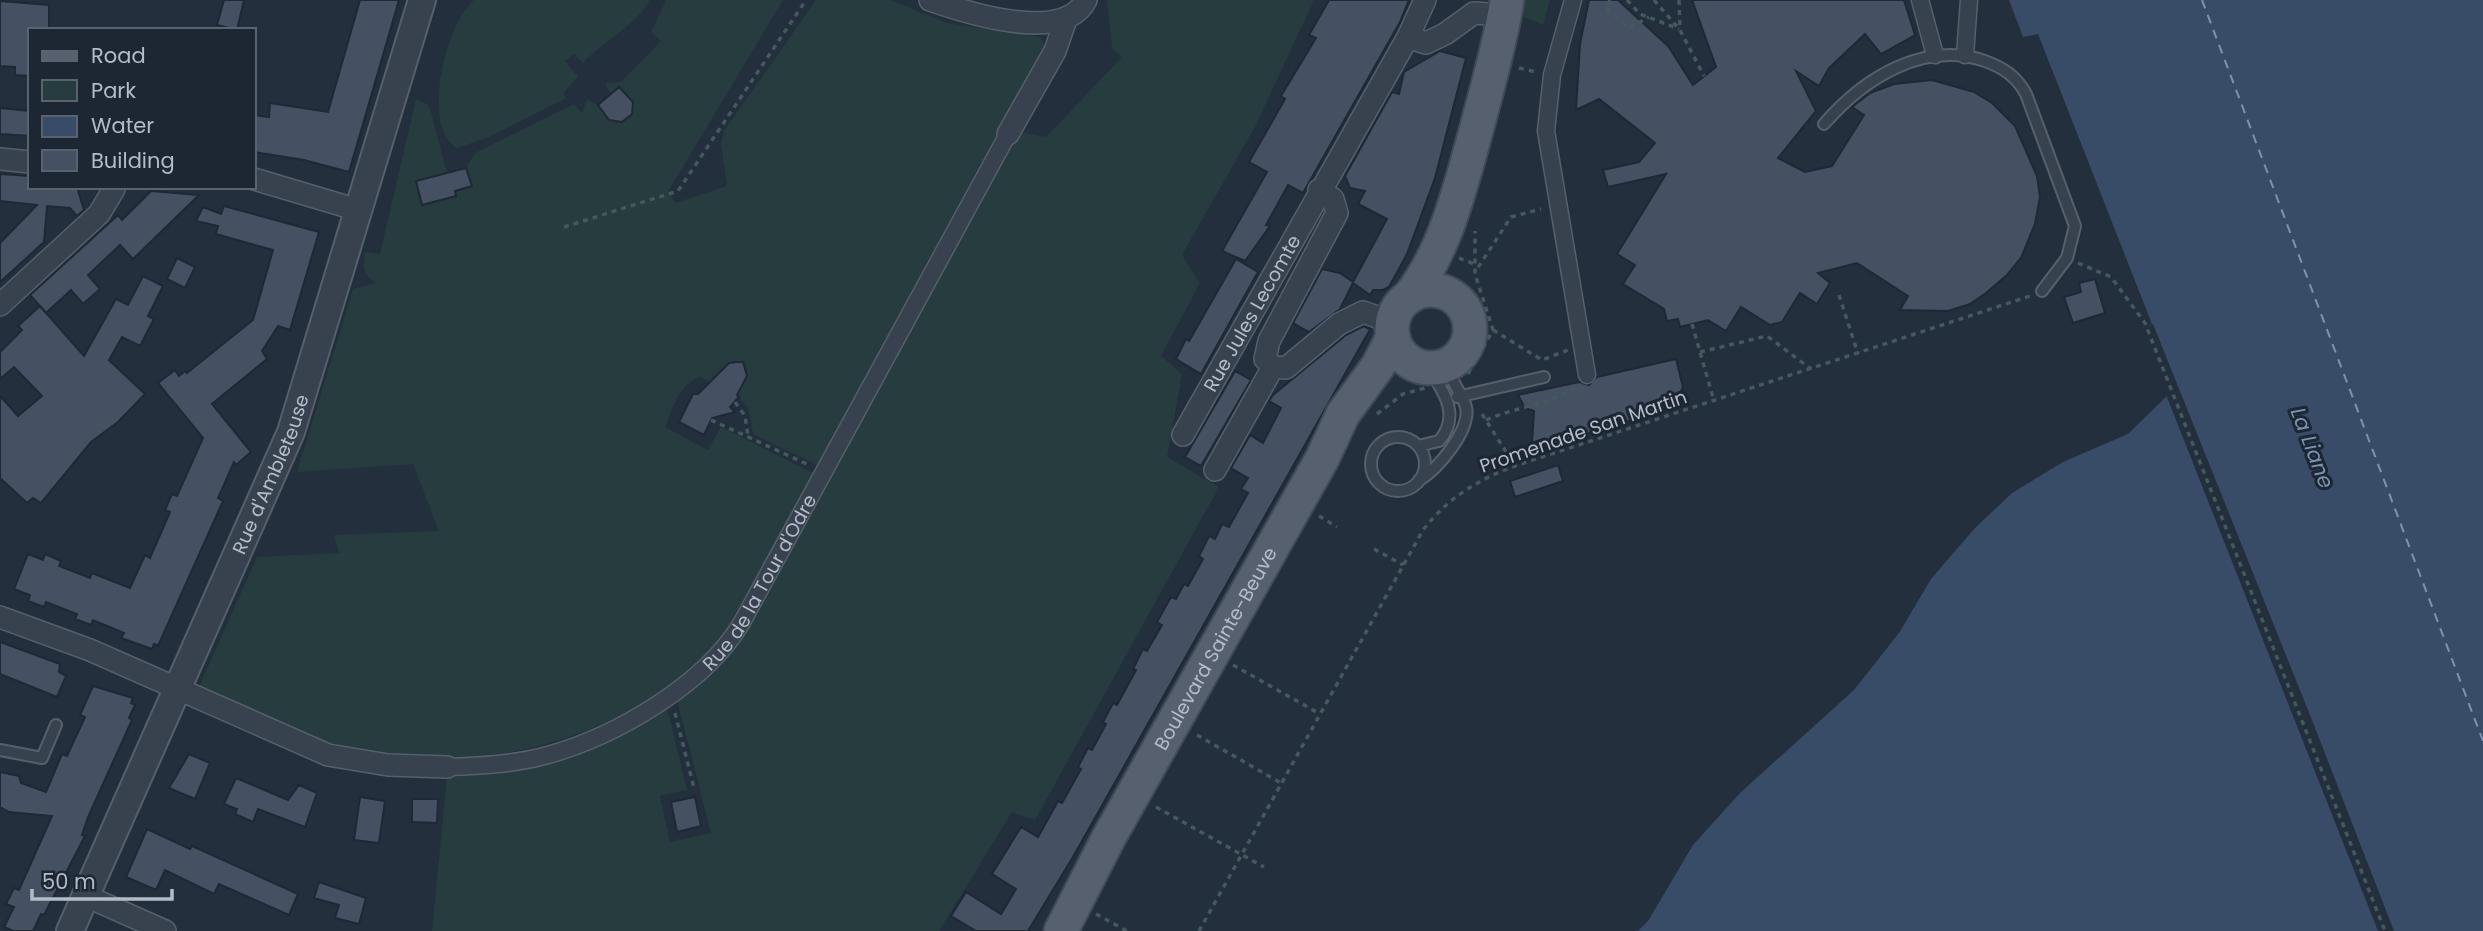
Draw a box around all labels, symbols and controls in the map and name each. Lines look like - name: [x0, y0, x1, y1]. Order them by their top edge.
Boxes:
- legend: [28, 28, 256, 189]
- text: Road: [91, 41, 146, 70]
- text: Park: [91, 76, 136, 105]
- text: Water: [91, 111, 154, 140]
- text: Building: [91, 146, 175, 175]
- street label: Rue Jules Lecomte: [1197, 230, 1307, 397]
- street label: Promenade San Martin: [1476, 383, 1690, 480]
- street label: Rue d'Ambleteuse: [226, 391, 316, 558]
- water label: La Liane: [2284, 403, 2341, 492]
- street label: Rue de la Tour d'Odre: [696, 489, 823, 677]
- street label: Boulevard Sainte-Beuve: [1148, 542, 1284, 755]
- scale bar: [32, 858, 172, 902]
- text: 50 m: [42, 867, 96, 896]

